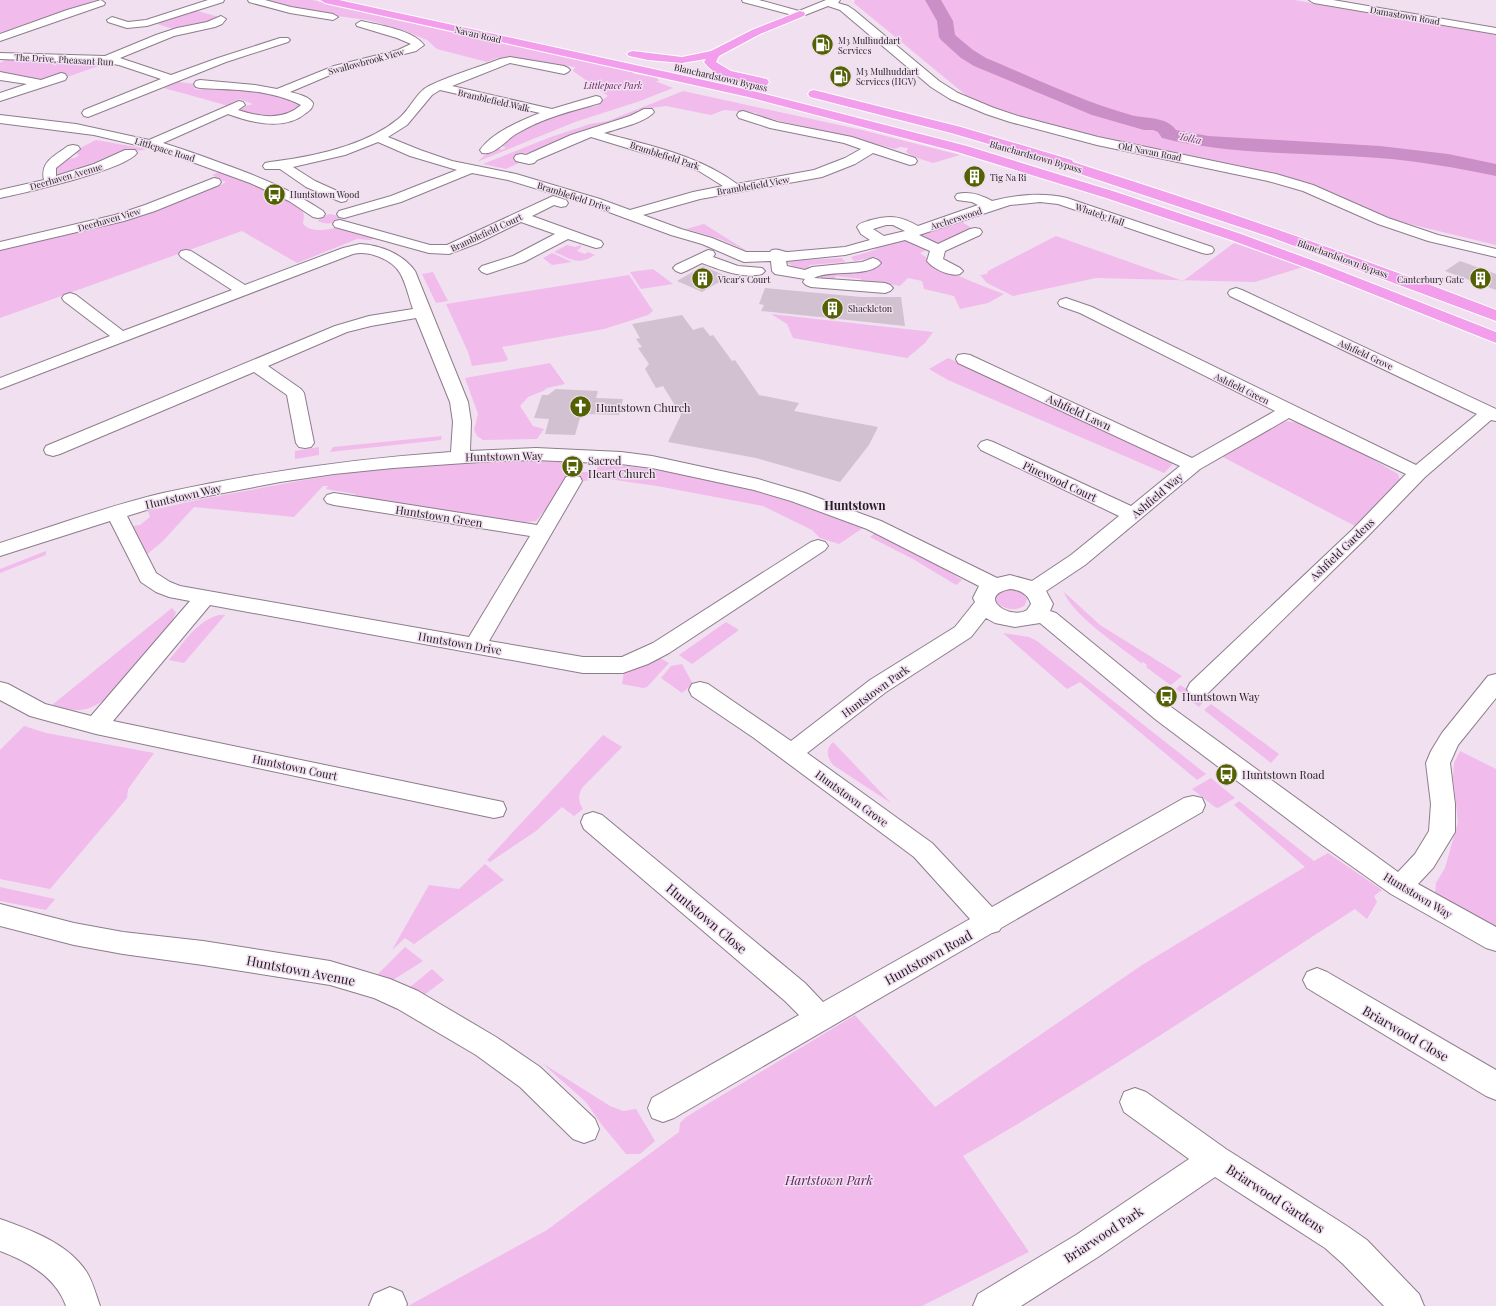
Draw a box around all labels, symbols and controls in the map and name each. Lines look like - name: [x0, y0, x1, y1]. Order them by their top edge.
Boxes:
- street label: Damastown Road: [1369, 3, 1442, 27]
- street label: Navan Road: [453, 23, 503, 45]
- fuel station icon: M3 Mulhuddart Services: [809, 32, 835, 58]
- place label: M3 Mulhuddart Services: [838, 34, 901, 56]
- street label: Swallowbrook View: [327, 45, 405, 77]
- street label: The Drive, Pheasant Run: [14, 50, 115, 68]
- street label: Blanchardstown Bypass: [673, 60, 769, 94]
- fuel station icon: M3 Mulhuddart Services (HGV): [828, 63, 854, 89]
- place label: M3 Mulhuddart Services (HGV): [856, 65, 919, 87]
- park label: Littlepace Park: [583, 79, 643, 91]
- street label: Bramblefield Walk: [457, 86, 531, 114]
- water label: Tolka: [1177, 129, 1203, 147]
- street label: Littlepace Road: [133, 134, 197, 164]
- street label: Blanchardstown Bypass: [988, 137, 1084, 175]
- street label: Bramblefield Park: [629, 138, 701, 172]
- street label: Old Navan Road: [1117, 139, 1183, 163]
- street label: Deerhaven Avenue: [28, 160, 104, 192]
- building icon: Tig Na Ri: [962, 164, 988, 190]
- place label: Tig Na Ri: [990, 171, 1027, 183]
- street label: Bramblefield View: [716, 173, 790, 197]
- street label: Bramblefield Drive: [536, 179, 612, 214]
- bus stop icon: Huntstown Wood: [261, 181, 287, 207]
- place label: Huntstown Wood: [290, 188, 360, 200]
- street label: Whately Hall: [1073, 200, 1127, 228]
- street label: Deerhaven View: [76, 204, 142, 234]
- street label: Archerswood: [928, 204, 984, 232]
- street label: Bramblefield Court: [448, 210, 524, 254]
- street label: Blanchardstown Bypass: [1296, 236, 1390, 280]
- building icon: Vicar's Court: [689, 266, 715, 292]
- building icon: Canterbury Gate: [1467, 266, 1493, 292]
- place label: Vicar's Court: [717, 273, 771, 285]
- place label: Canterbury Gate: [1397, 273, 1464, 285]
- building icon: Shackleton: [820, 295, 846, 321]
- place label: Shackleton: [848, 302, 893, 314]
- street label: Ashfield Grove: [1336, 336, 1396, 372]
- street label: Ashfield Green: [1212, 369, 1272, 407]
- street label: Ashfield Lawn: [1043, 390, 1114, 434]
- church icon: Huntstown Church: [567, 394, 593, 420]
- place label: Huntstown Church: [596, 400, 691, 415]
- street label: Huntstown Way: [465, 448, 543, 464]
- bus stop icon: Sacred Heart Church: [560, 453, 586, 479]
- place label: Sacred Heart Church: [588, 453, 656, 481]
- street label: Pinewood Court: [1021, 457, 1100, 505]
- street label: Ashfield Way: [1127, 469, 1186, 522]
- street label: Huntstown Way: [144, 480, 223, 512]
- district label: Huntstown: [824, 497, 886, 513]
- street label: Huntstown Green: [395, 502, 484, 530]
- street label: Ashfield Gardens: [1306, 514, 1378, 584]
- street label: Huntstown Drive: [417, 628, 503, 658]
- street label: Huntstown Park: [838, 661, 912, 721]
- bus stop icon: Huntstown Way: [1154, 683, 1180, 709]
- place label: Huntstown Way: [1182, 689, 1260, 704]
- street label: Huntstown Court: [251, 751, 339, 783]
- bus stop icon: Huntstown Road: [1213, 761, 1239, 787]
- street label: Huntstown Grove: [812, 766, 892, 830]
- place label: Huntstown Road: [1242, 767, 1325, 782]
- street label: Huntstown Way: [1381, 869, 1456, 922]
- street label: Huntstown Close: [663, 879, 751, 957]
- street label: Huntstown Road: [881, 926, 975, 988]
- street label: Huntstown Avenue: [245, 951, 357, 989]
- street label: Briarwood Close: [1360, 1001, 1453, 1065]
- street label: Briarwood Gardens: [1224, 1160, 1328, 1236]
- park label: Hartstown Park: [784, 1171, 873, 1188]
- street label: Briarwood Park: [1060, 1201, 1147, 1266]

